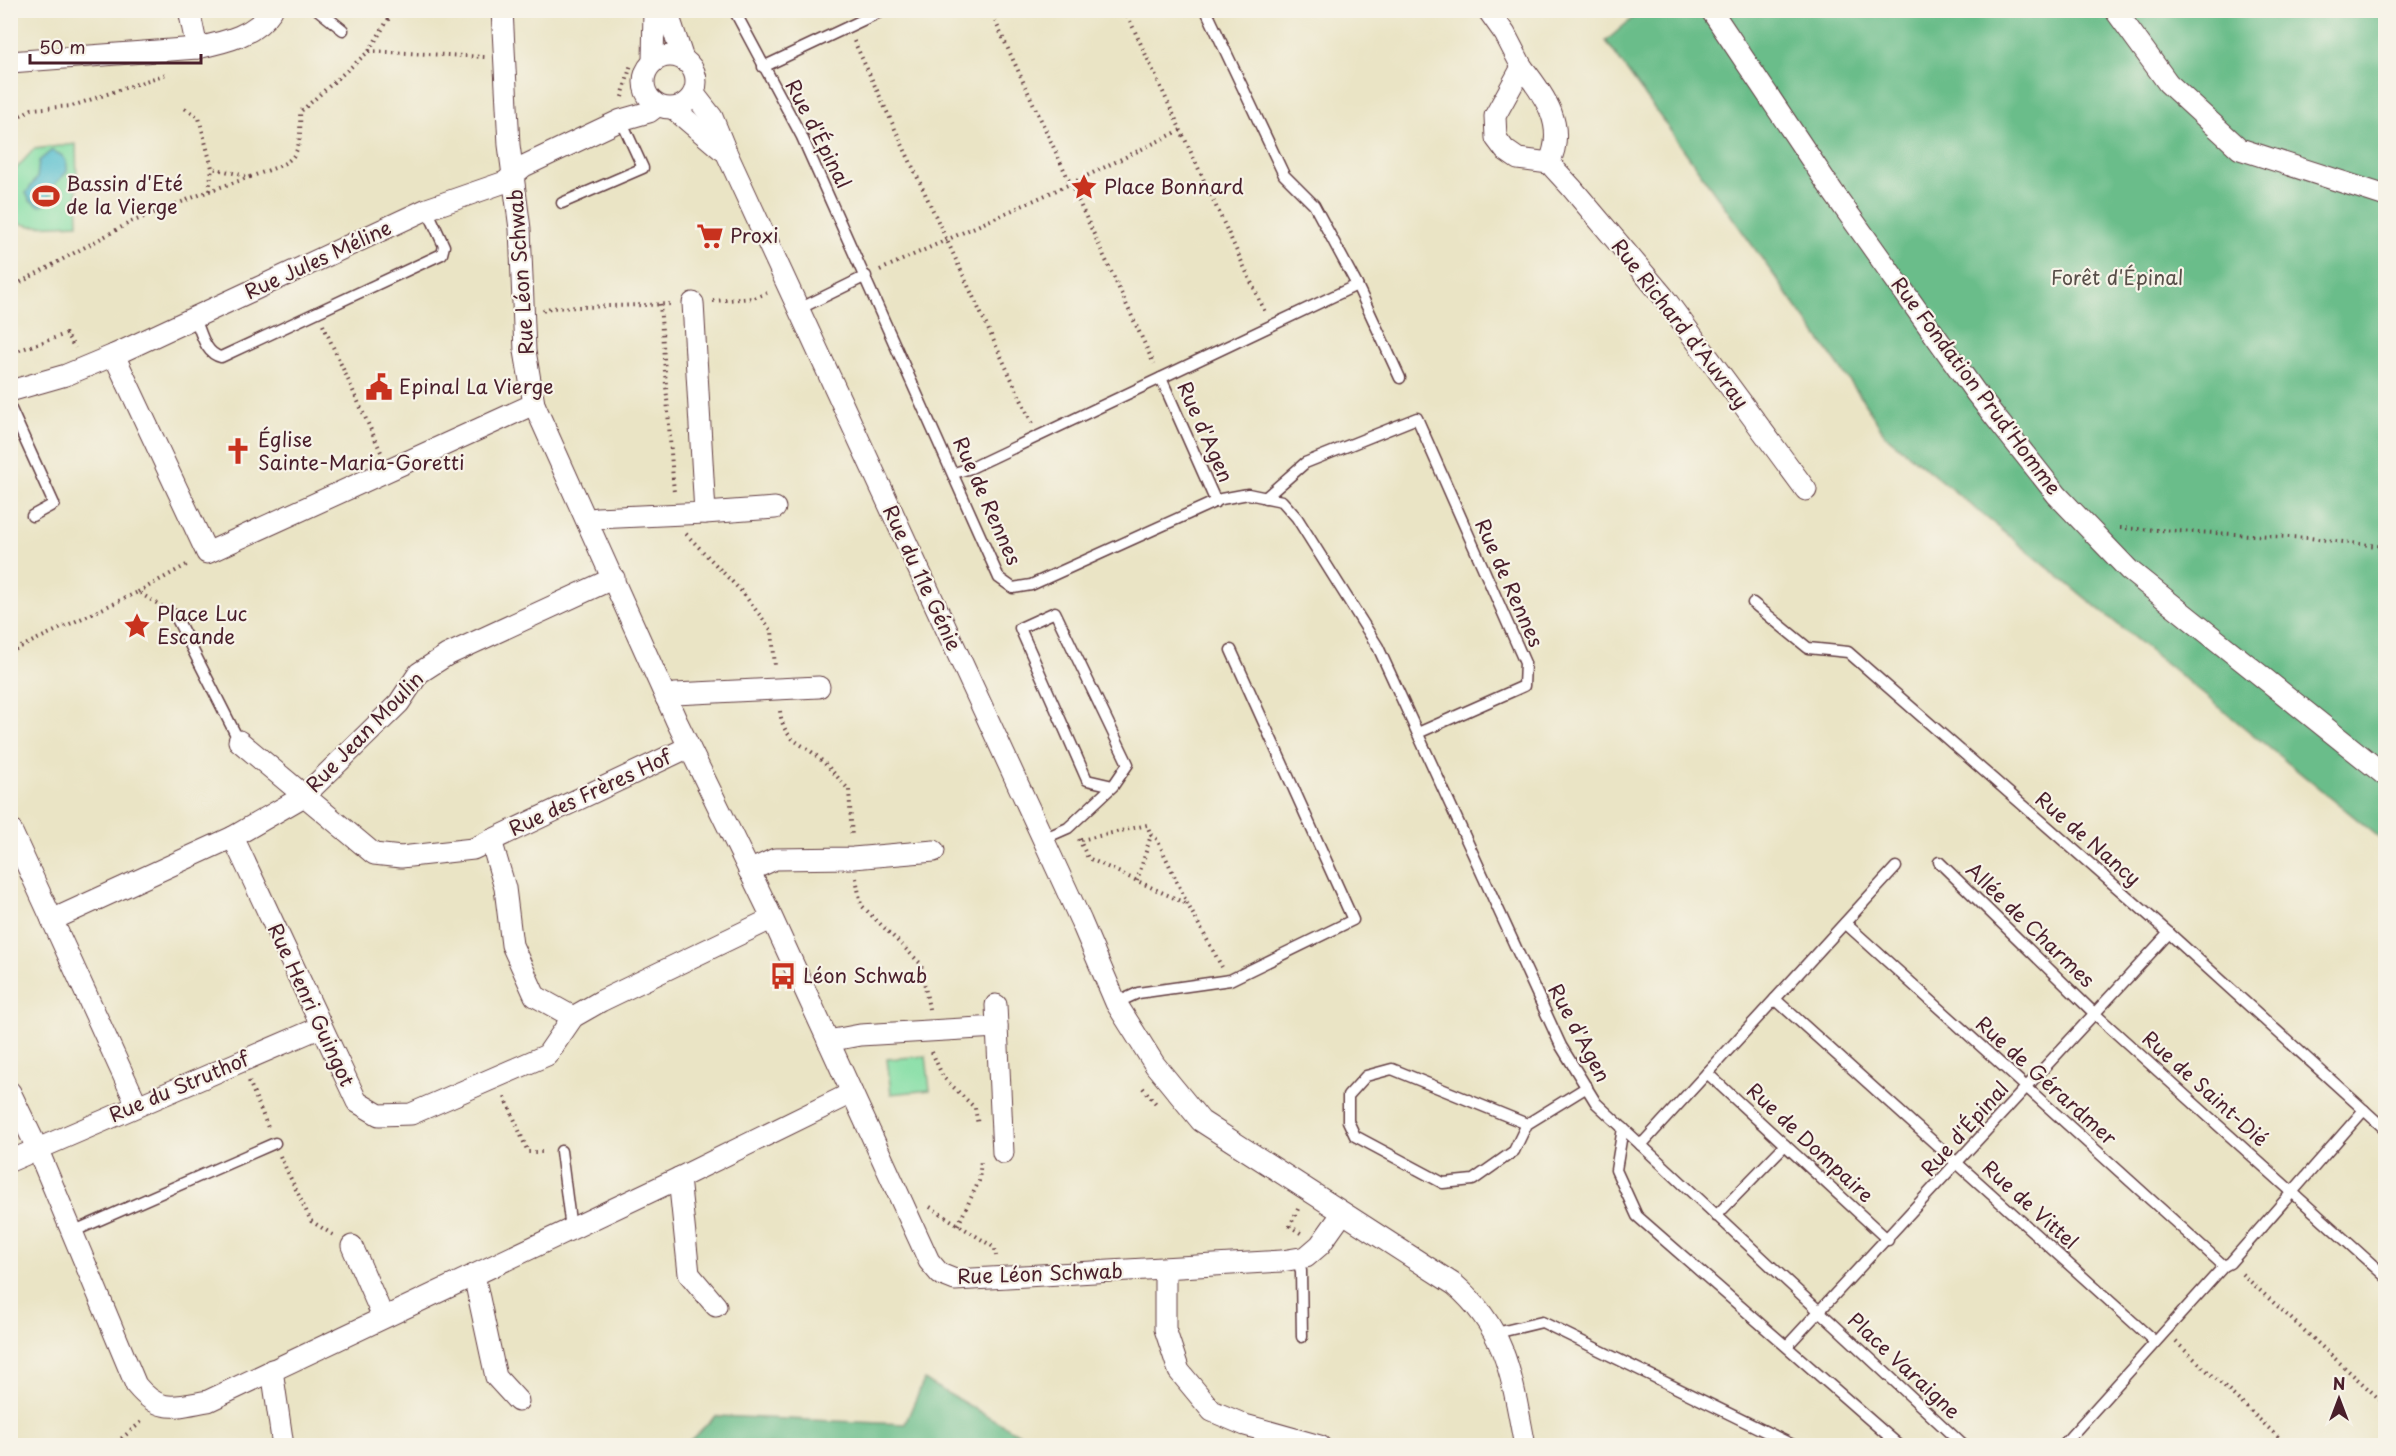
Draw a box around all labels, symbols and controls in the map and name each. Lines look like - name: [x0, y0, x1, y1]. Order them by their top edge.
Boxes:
- scale bar: [30, 27, 201, 65]
- text: 50 m: [39, 33, 86, 60]
- street label: Rue d'Épinal: [779, 74, 859, 193]
- place label: Bassin d'Eté de la Vierge: [66, 168, 183, 221]
- place label: Place Bonnard: [1104, 171, 1244, 201]
- place icon: Place Bonnard: [1069, 172, 1099, 202]
- sports icon: Bassin d'Eté de la Vierge: [31, 181, 61, 211]
- street label: Rue Léon Schwab: [499, 188, 541, 356]
- street label: Rue Jules Méline: [239, 212, 396, 306]
- place label: Proxi: [730, 220, 779, 250]
- supermarket icon: Proxi: [695, 221, 725, 251]
- street label: Rue Richard d'Auvray: [1605, 232, 1757, 415]
- park label: Forêt d'Épinal: [2051, 262, 2183, 292]
- street label: Rue Fondation Prud'Homme: [1885, 270, 2069, 501]
- place label: Epinal La Vierge: [399, 371, 554, 401]
- public building icon: Epinal La Vierge: [364, 372, 394, 402]
- street label: Rue d'Agen: [1170, 376, 1242, 487]
- place label: Église Sainte-Maria-Goretti: [258, 424, 464, 477]
- street label: Rue de Rennes: [946, 432, 1030, 570]
- church icon: Église Sainte-Maria-Goretti: [223, 436, 253, 466]
- street label: Rue du 11e Génie: [876, 500, 970, 655]
- street label: Rue de Rennes: [1468, 514, 1552, 652]
- place label: Place Luc Escande: [157, 598, 247, 651]
- place icon: Place Luc Escande: [122, 611, 152, 641]
- street label: Rue Jean Moulin: [299, 664, 430, 799]
- street label: Rue des Frères Hof: [503, 740, 678, 843]
- street label: Rue de Nancy: [2029, 784, 2148, 893]
- street label: Allée de Charmes: [1960, 855, 2102, 994]
- street label: Rue Henri Guingot: [261, 918, 363, 1091]
- place label: Léon Schwab: [803, 960, 927, 990]
- bus stop icon: Léon Schwab: [768, 961, 798, 991]
- street label: Rue d'Agen: [1541, 978, 1618, 1087]
- street label: Rue de Gérardmer: [1970, 1009, 2124, 1152]
- street label: Rue de Saint-Dié: [2136, 1023, 2275, 1153]
- street label: Rue du Struthof: [104, 1043, 254, 1129]
- street label: Rue d'Épinal: [1913, 1074, 2015, 1182]
- street label: Rue de Dompaire: [1741, 1075, 1881, 1209]
- street label: Rue de Vittel: [1976, 1153, 2085, 1256]
- street label: Rue Léon Schwab: [957, 1255, 1123, 1291]
- street label: Place Varaigne: [1842, 1305, 1968, 1426]
- north arrow: [2309, 1369, 2369, 1429]
- text: N: [2333, 1371, 2345, 1395]

